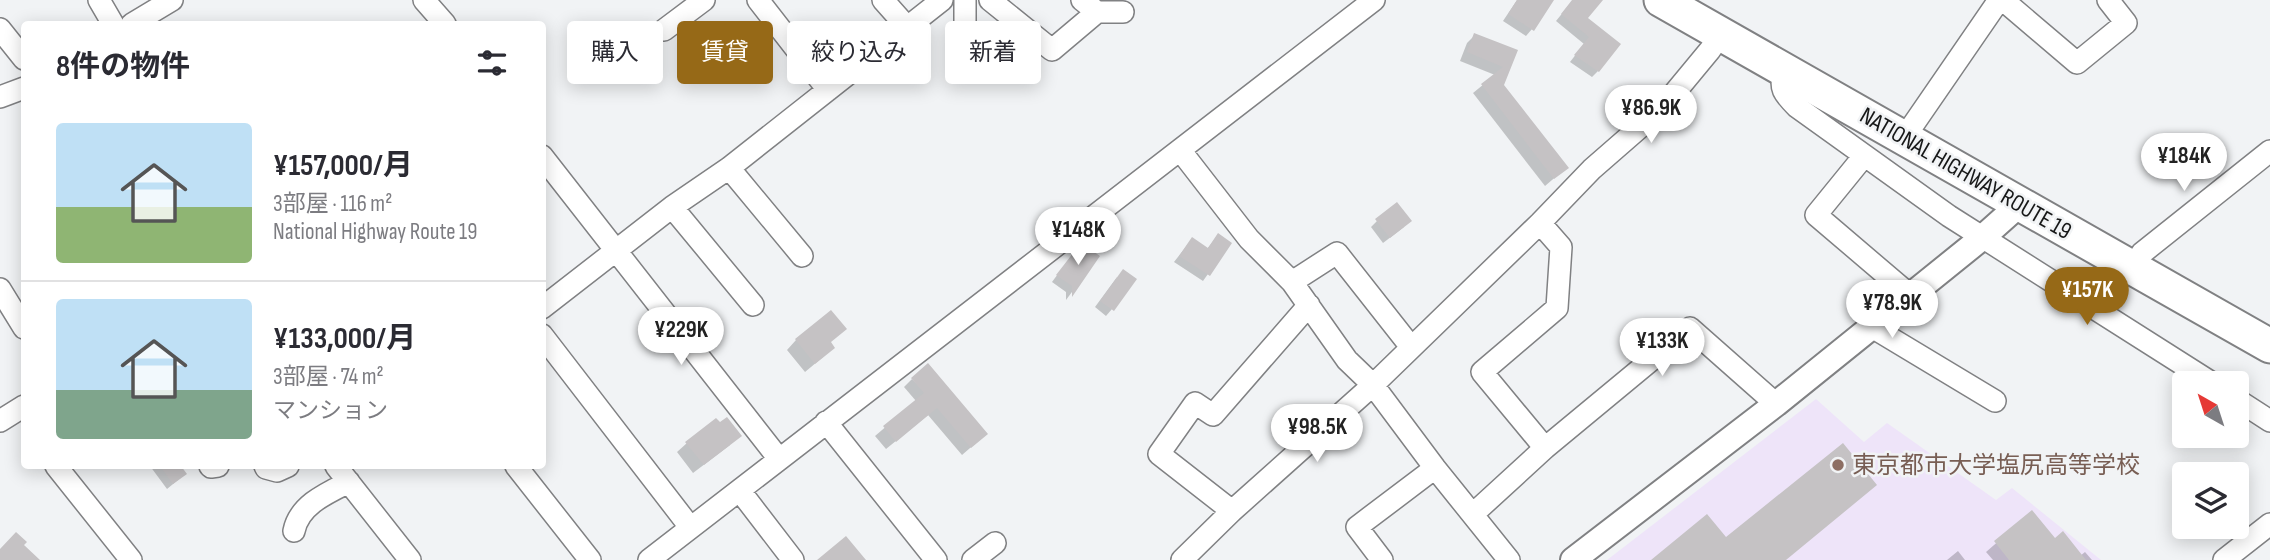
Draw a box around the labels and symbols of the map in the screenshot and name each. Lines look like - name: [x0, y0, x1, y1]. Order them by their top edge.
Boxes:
- pin: ¥86.9K: [1594, 86, 1708, 145]
- street label: NATIONAL HIGHWAY ROUTE 19: [1855, 101, 2077, 246]
- pin: ¥184K: [2135, 134, 2233, 193]
- pin: ¥148K: [1029, 208, 1127, 267]
- pin: ¥157K: [2038, 268, 2136, 327]
- pin: ¥78.9K: [1835, 280, 1949, 340]
- pin: ¥229K: [632, 308, 730, 367]
- pin: ¥133K: [1613, 318, 1711, 378]
- north arrow: [2172, 371, 2249, 448]
- pin: ¥98.5K: [1260, 405, 1374, 464]
- place label: 東京都市大学塩尻高等学校: [1852, 451, 2140, 480]
- marker: 東京都市大学塩尻高等学校: [1830, 457, 1846, 473]

